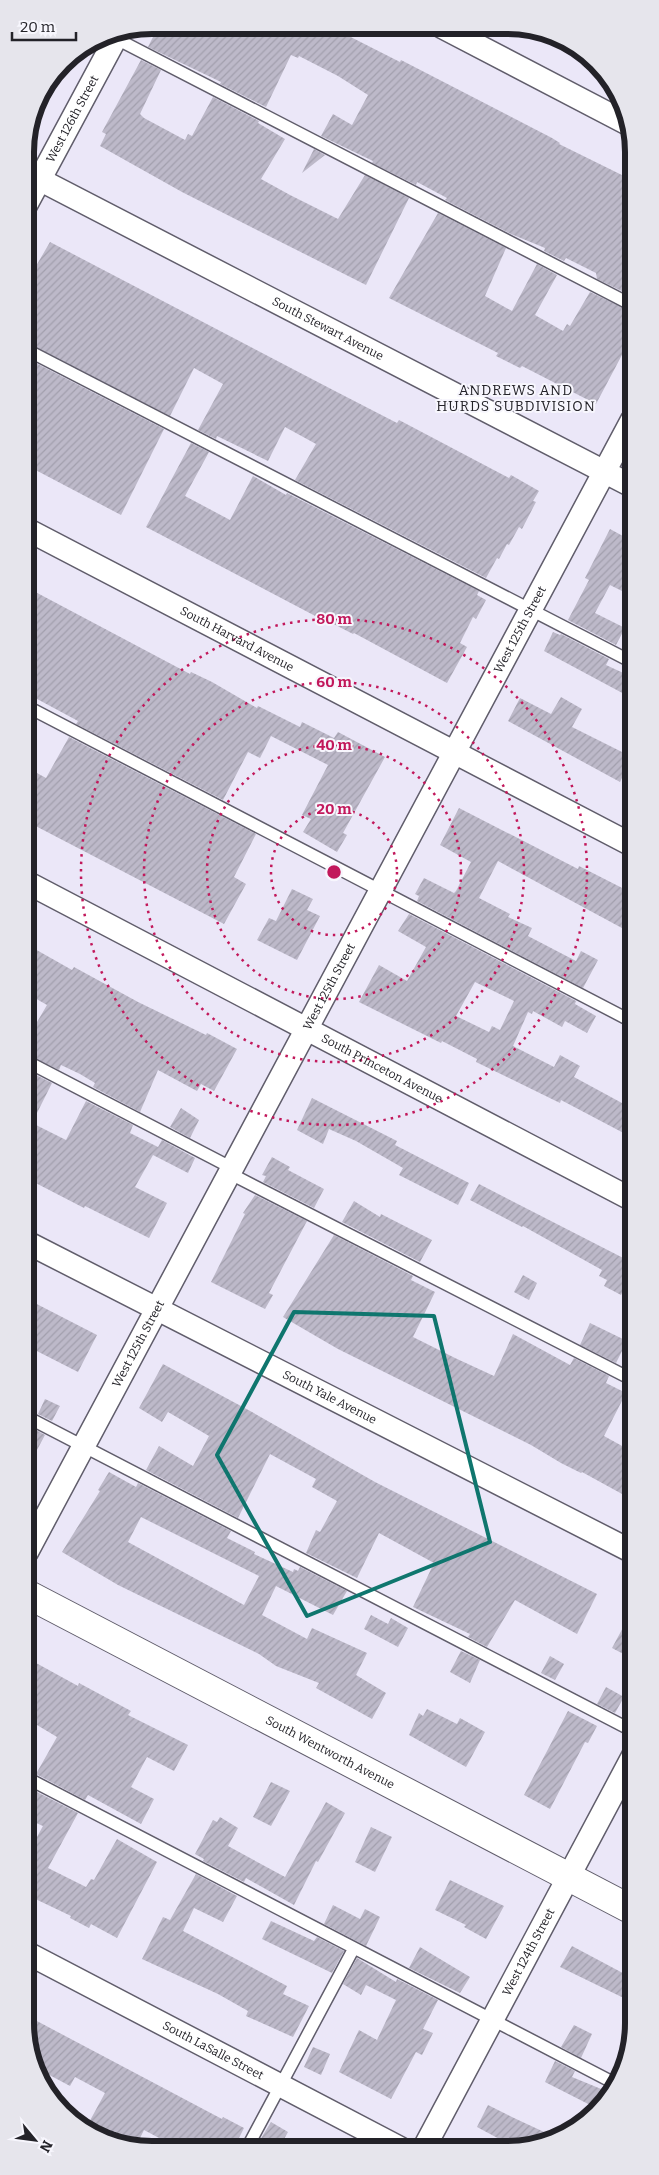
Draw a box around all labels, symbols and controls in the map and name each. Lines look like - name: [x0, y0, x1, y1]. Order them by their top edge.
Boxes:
- scale bar: [12, 10, 76, 42]
- text: 20 m: [20, 18, 56, 36]
- street label: West 126th Street: [43, 72, 102, 165]
- street label: South Stewart Avenue: [270, 294, 386, 363]
- district label: ANDREWS AND HURDS SUBDIVISION: [436, 382, 596, 415]
- street label: West 125th Street: [491, 583, 549, 675]
- street label: South Harvard Avenue: [178, 604, 296, 674]
- text: 80 m: [316, 610, 352, 628]
- text: 60 m: [316, 673, 352, 691]
- text: 40 m: [316, 736, 353, 754]
- text: 20 m: [317, 800, 352, 818]
- centre of rings: [325, 863, 343, 881]
- street label: West 125th Street: [300, 940, 358, 1032]
- street label: South Princeton Avenue: [319, 1031, 445, 1106]
- street label: West 125th Street: [109, 1297, 167, 1390]
- street label: South Yale Avenue: [280, 1367, 379, 1427]
- street label: South Wentworth Avenue: [263, 1713, 397, 1792]
- street label: West 124th Street: [499, 1905, 558, 1998]
- street label: South LaSalle Street: [160, 2018, 267, 2083]
- north arrow: [10, 2115, 60, 2165]
- text: N: [36, 2137, 56, 2155]

